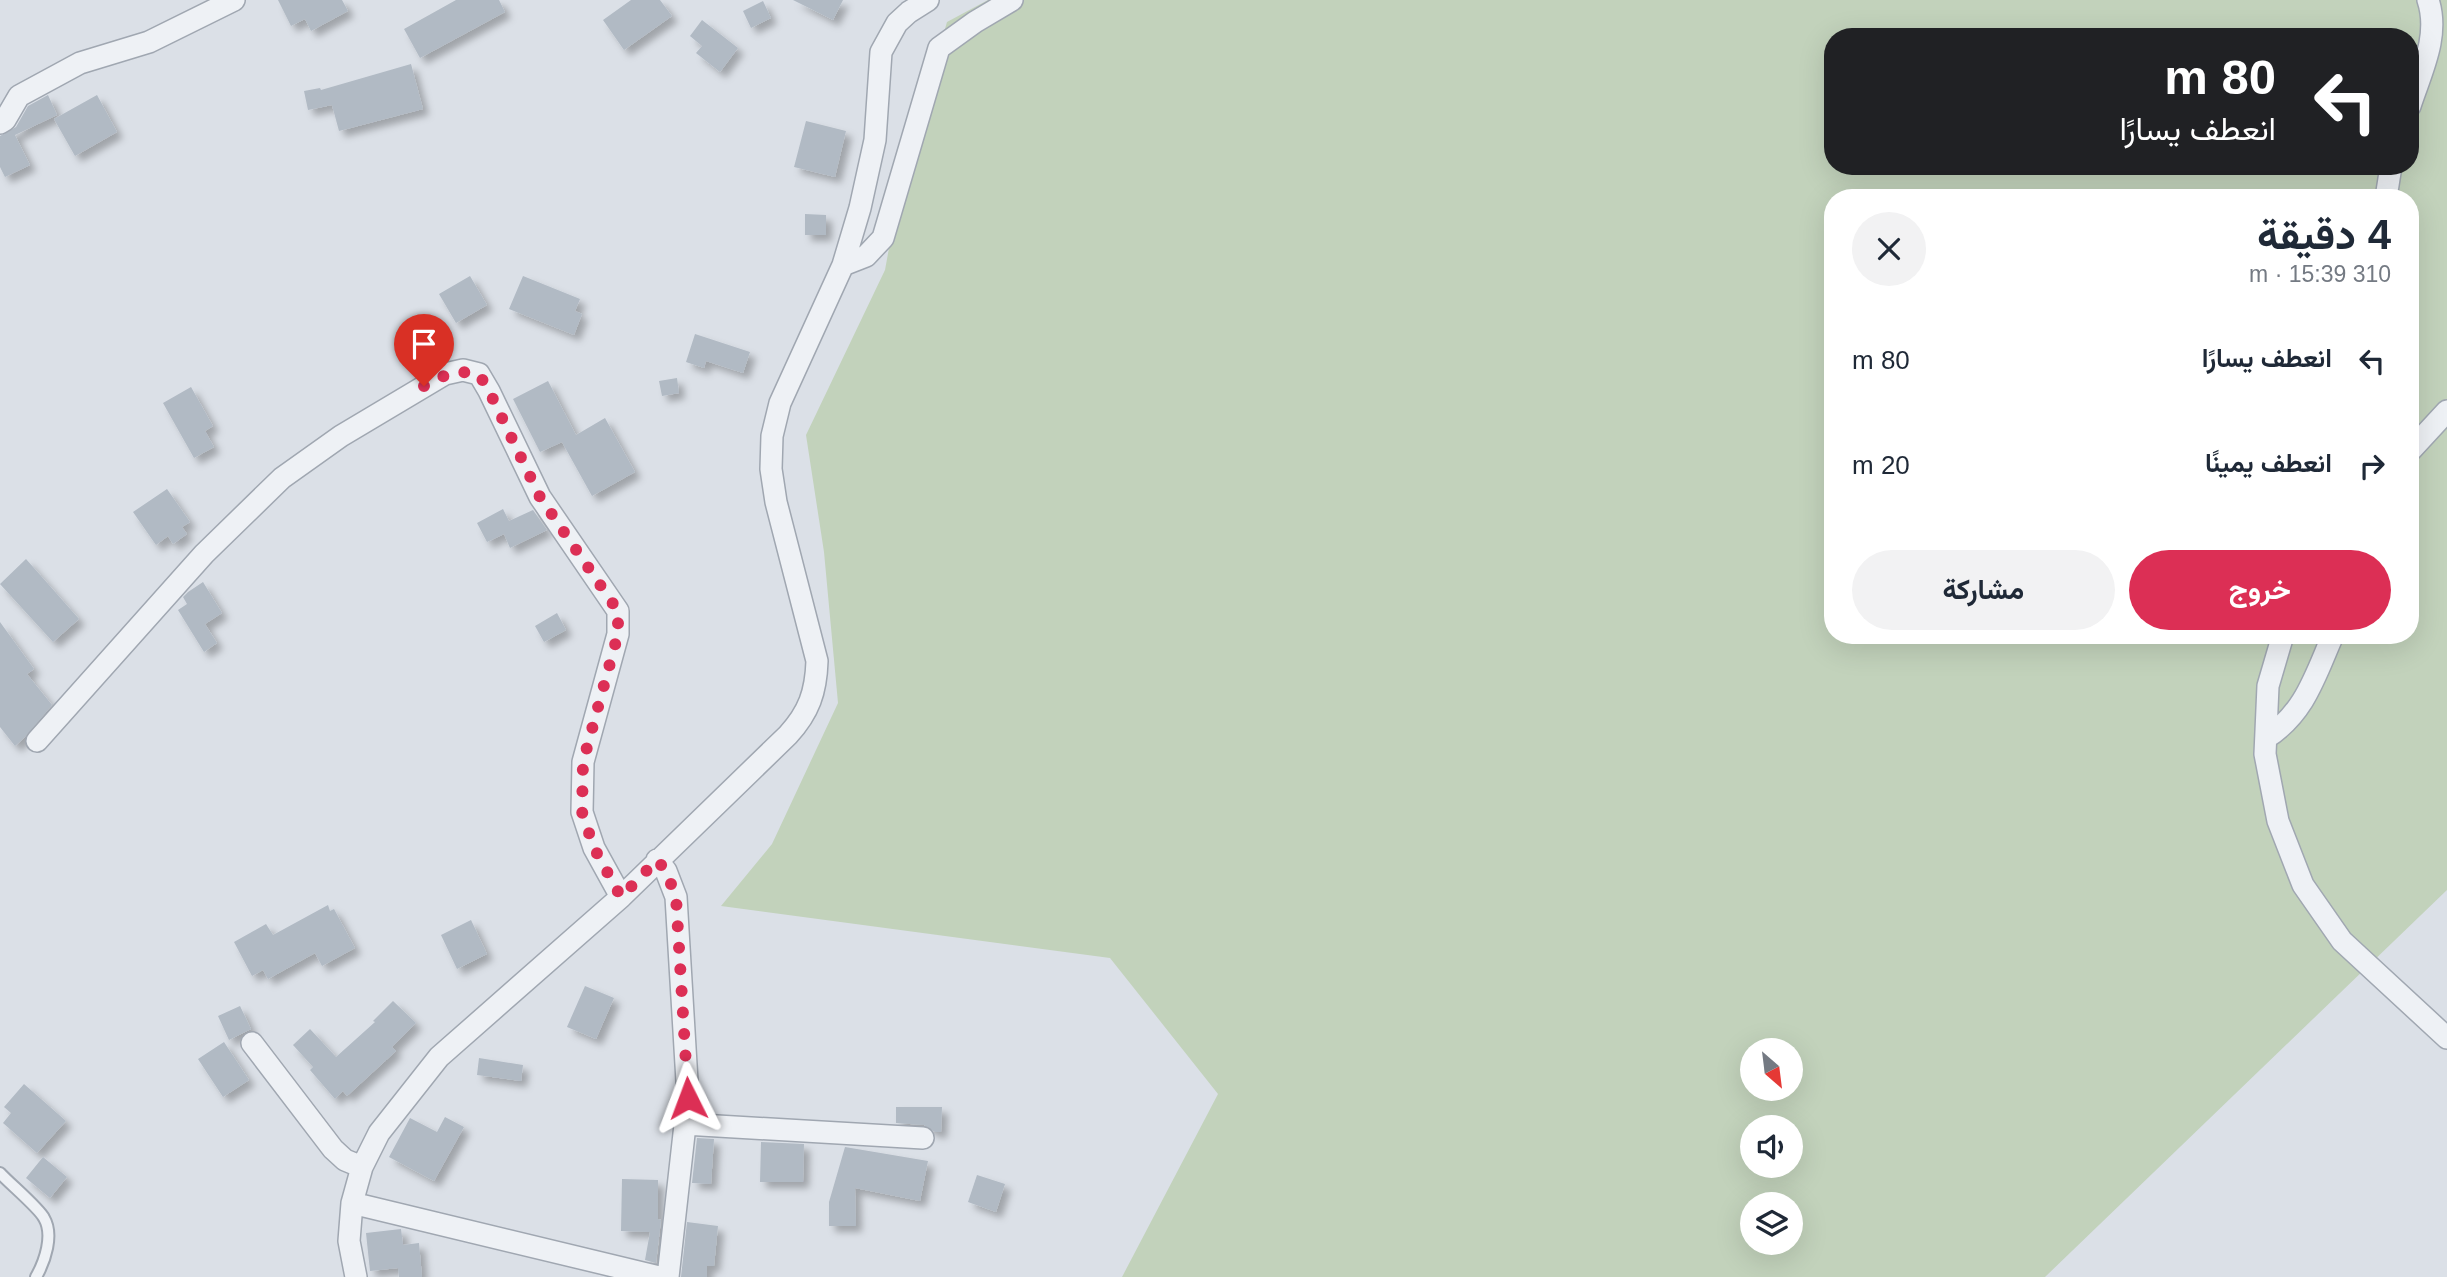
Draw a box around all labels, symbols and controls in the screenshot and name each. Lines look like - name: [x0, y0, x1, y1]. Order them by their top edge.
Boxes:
- text: 80 m: [2164, 50, 2276, 104]
- icon: left: [2300, 56, 2391, 147]
- text: انعطف يسارًا: [2119, 111, 2276, 147]
- text: 4 دقيقة: [2257, 211, 2391, 258]
- button: close: [1852, 212, 1926, 286]
- text: 310 m · 15:39: [2249, 261, 2391, 287]
- pin: [394, 314, 454, 386]
- icon: arrive: [405, 325, 443, 363]
- icon: left: [2353, 342, 2391, 380]
- text: انعطف يسارًا: [2202, 343, 2332, 373]
- text: 80 m: [1852, 345, 1910, 375]
- icon: right: [2353, 447, 2391, 485]
- text: انعطف يمينًا: [2205, 448, 2332, 478]
- text: 20 m: [1852, 450, 1910, 480]
- button: مشاركة: [1852, 550, 2115, 630]
- button: خروج: [2129, 550, 2391, 630]
- north arrow: [1740, 1038, 1802, 1101]
- map controls: [1740, 1038, 1803, 1255]
- position arrow: [651, 1061, 725, 1135]
- button: sound: [1740, 1115, 1803, 1178]
- button: layers: [1740, 1192, 1803, 1255]

